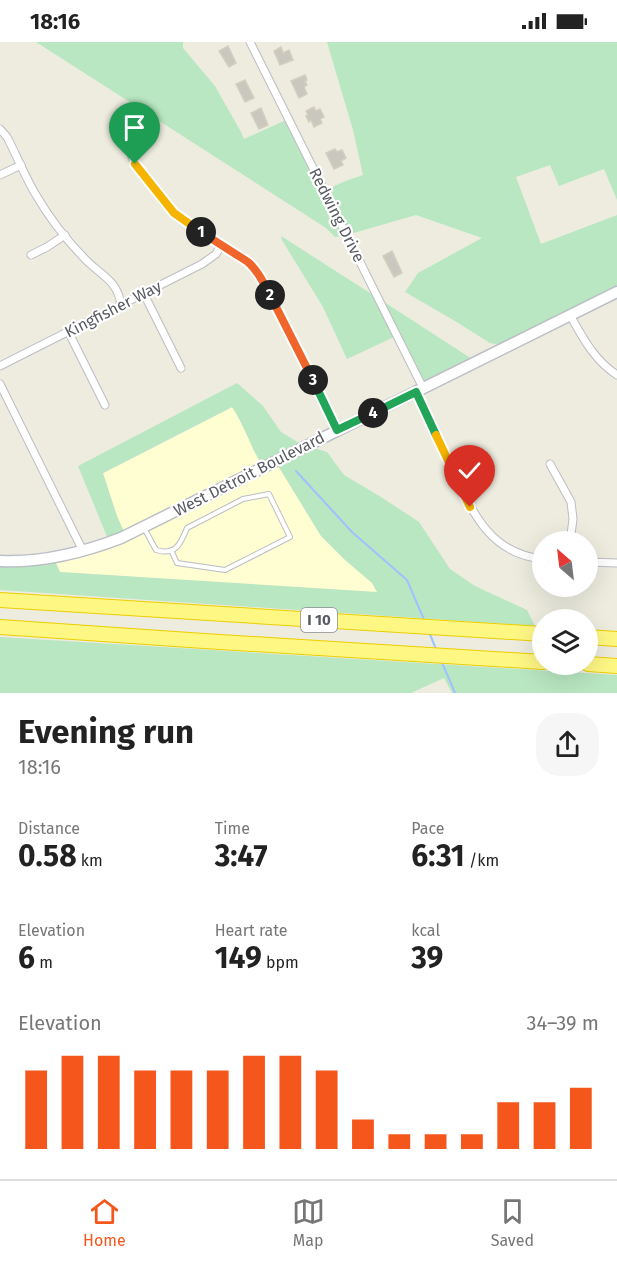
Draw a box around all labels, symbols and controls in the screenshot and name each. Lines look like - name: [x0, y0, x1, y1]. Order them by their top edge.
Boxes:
- text: 18:16: [30, 8, 80, 35]
- pin: [109, 102, 160, 164]
- icon: arrive: [118, 111, 151, 144]
- street label: Redwing Drive: [305, 165, 369, 265]
- pin: 1: [186, 217, 216, 247]
- text: 1: [197, 222, 205, 241]
- street label: Kingfisher Way: [62, 276, 165, 342]
- pin: 2: [255, 280, 285, 310]
- text: 2: [266, 285, 274, 304]
- pin: 3: [298, 365, 328, 395]
- text: 3: [309, 370, 317, 389]
- pin: 4: [358, 398, 388, 428]
- text: 4: [368, 403, 378, 422]
- street label: West Detroit Boulevard: [170, 428, 328, 520]
- pin: [444, 445, 495, 507]
- icon: check: [453, 454, 486, 487]
- north arrow: [532, 531, 598, 597]
- map controls: [532, 531, 598, 675]
- road number: I 10: [301, 608, 337, 632]
- button: layers: [532, 609, 598, 675]
- text: Evening run: [18, 712, 194, 752]
- button: share: [536, 713, 599, 776]
- text: 18:16: [18, 755, 61, 779]
- text: Distance: [18, 819, 80, 838]
- text: Time: [215, 819, 250, 838]
- text: Pace: [411, 819, 445, 838]
- text: 0.58: [18, 838, 77, 874]
- text: 3:47: [215, 838, 267, 874]
- text: 6:31: [411, 838, 465, 874]
- text: km: [77, 851, 103, 870]
- text: /km: [465, 851, 499, 870]
- text: Elevation: [18, 921, 85, 940]
- text: Heart rate: [215, 921, 288, 940]
- text: kcal: [411, 921, 440, 940]
- text: 6: [18, 940, 35, 976]
- text: 149: [215, 940, 262, 976]
- text: 39: [411, 940, 443, 976]
- text: m: [35, 953, 53, 972]
- text: bpm: [262, 953, 299, 972]
- text: Elevation: [18, 1011, 102, 1035]
- text: 34–39 m: [527, 1011, 599, 1035]
- tab: Home: [83, 1195, 126, 1250]
- tab: Map: [292, 1195, 325, 1250]
- tab: Saved: [491, 1195, 534, 1250]

